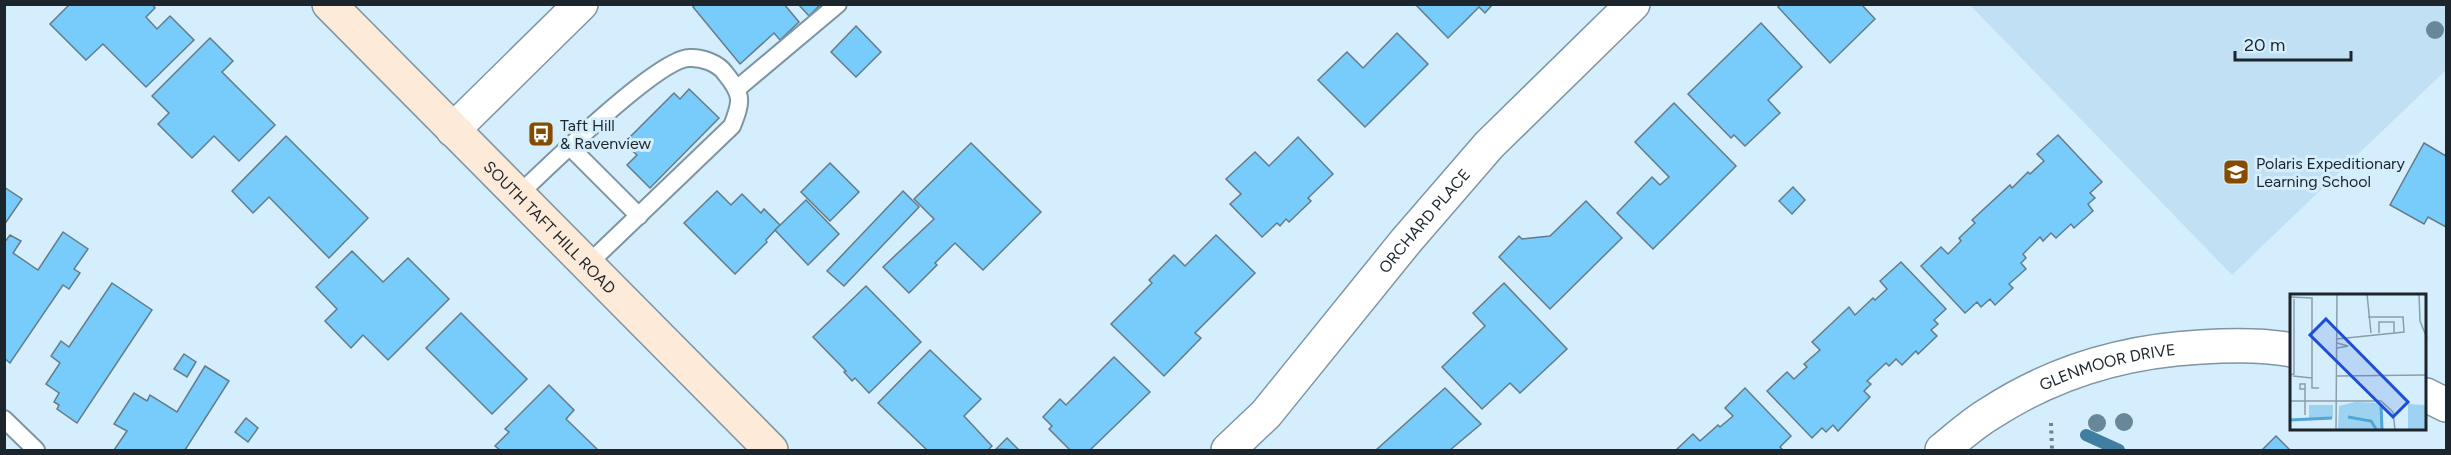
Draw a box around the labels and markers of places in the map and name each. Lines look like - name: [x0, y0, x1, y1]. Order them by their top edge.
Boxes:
- place label: Taft Hill & Ravenview: [560, 116, 652, 153]
- bus stop icon: Taft Hill & Ravenview: [526, 119, 556, 149]
- place label: Polaris Expeditionary Learning School: [2256, 154, 2405, 191]
- school or university icon: Polaris Expeditionary Learning School: [2221, 157, 2251, 187]

